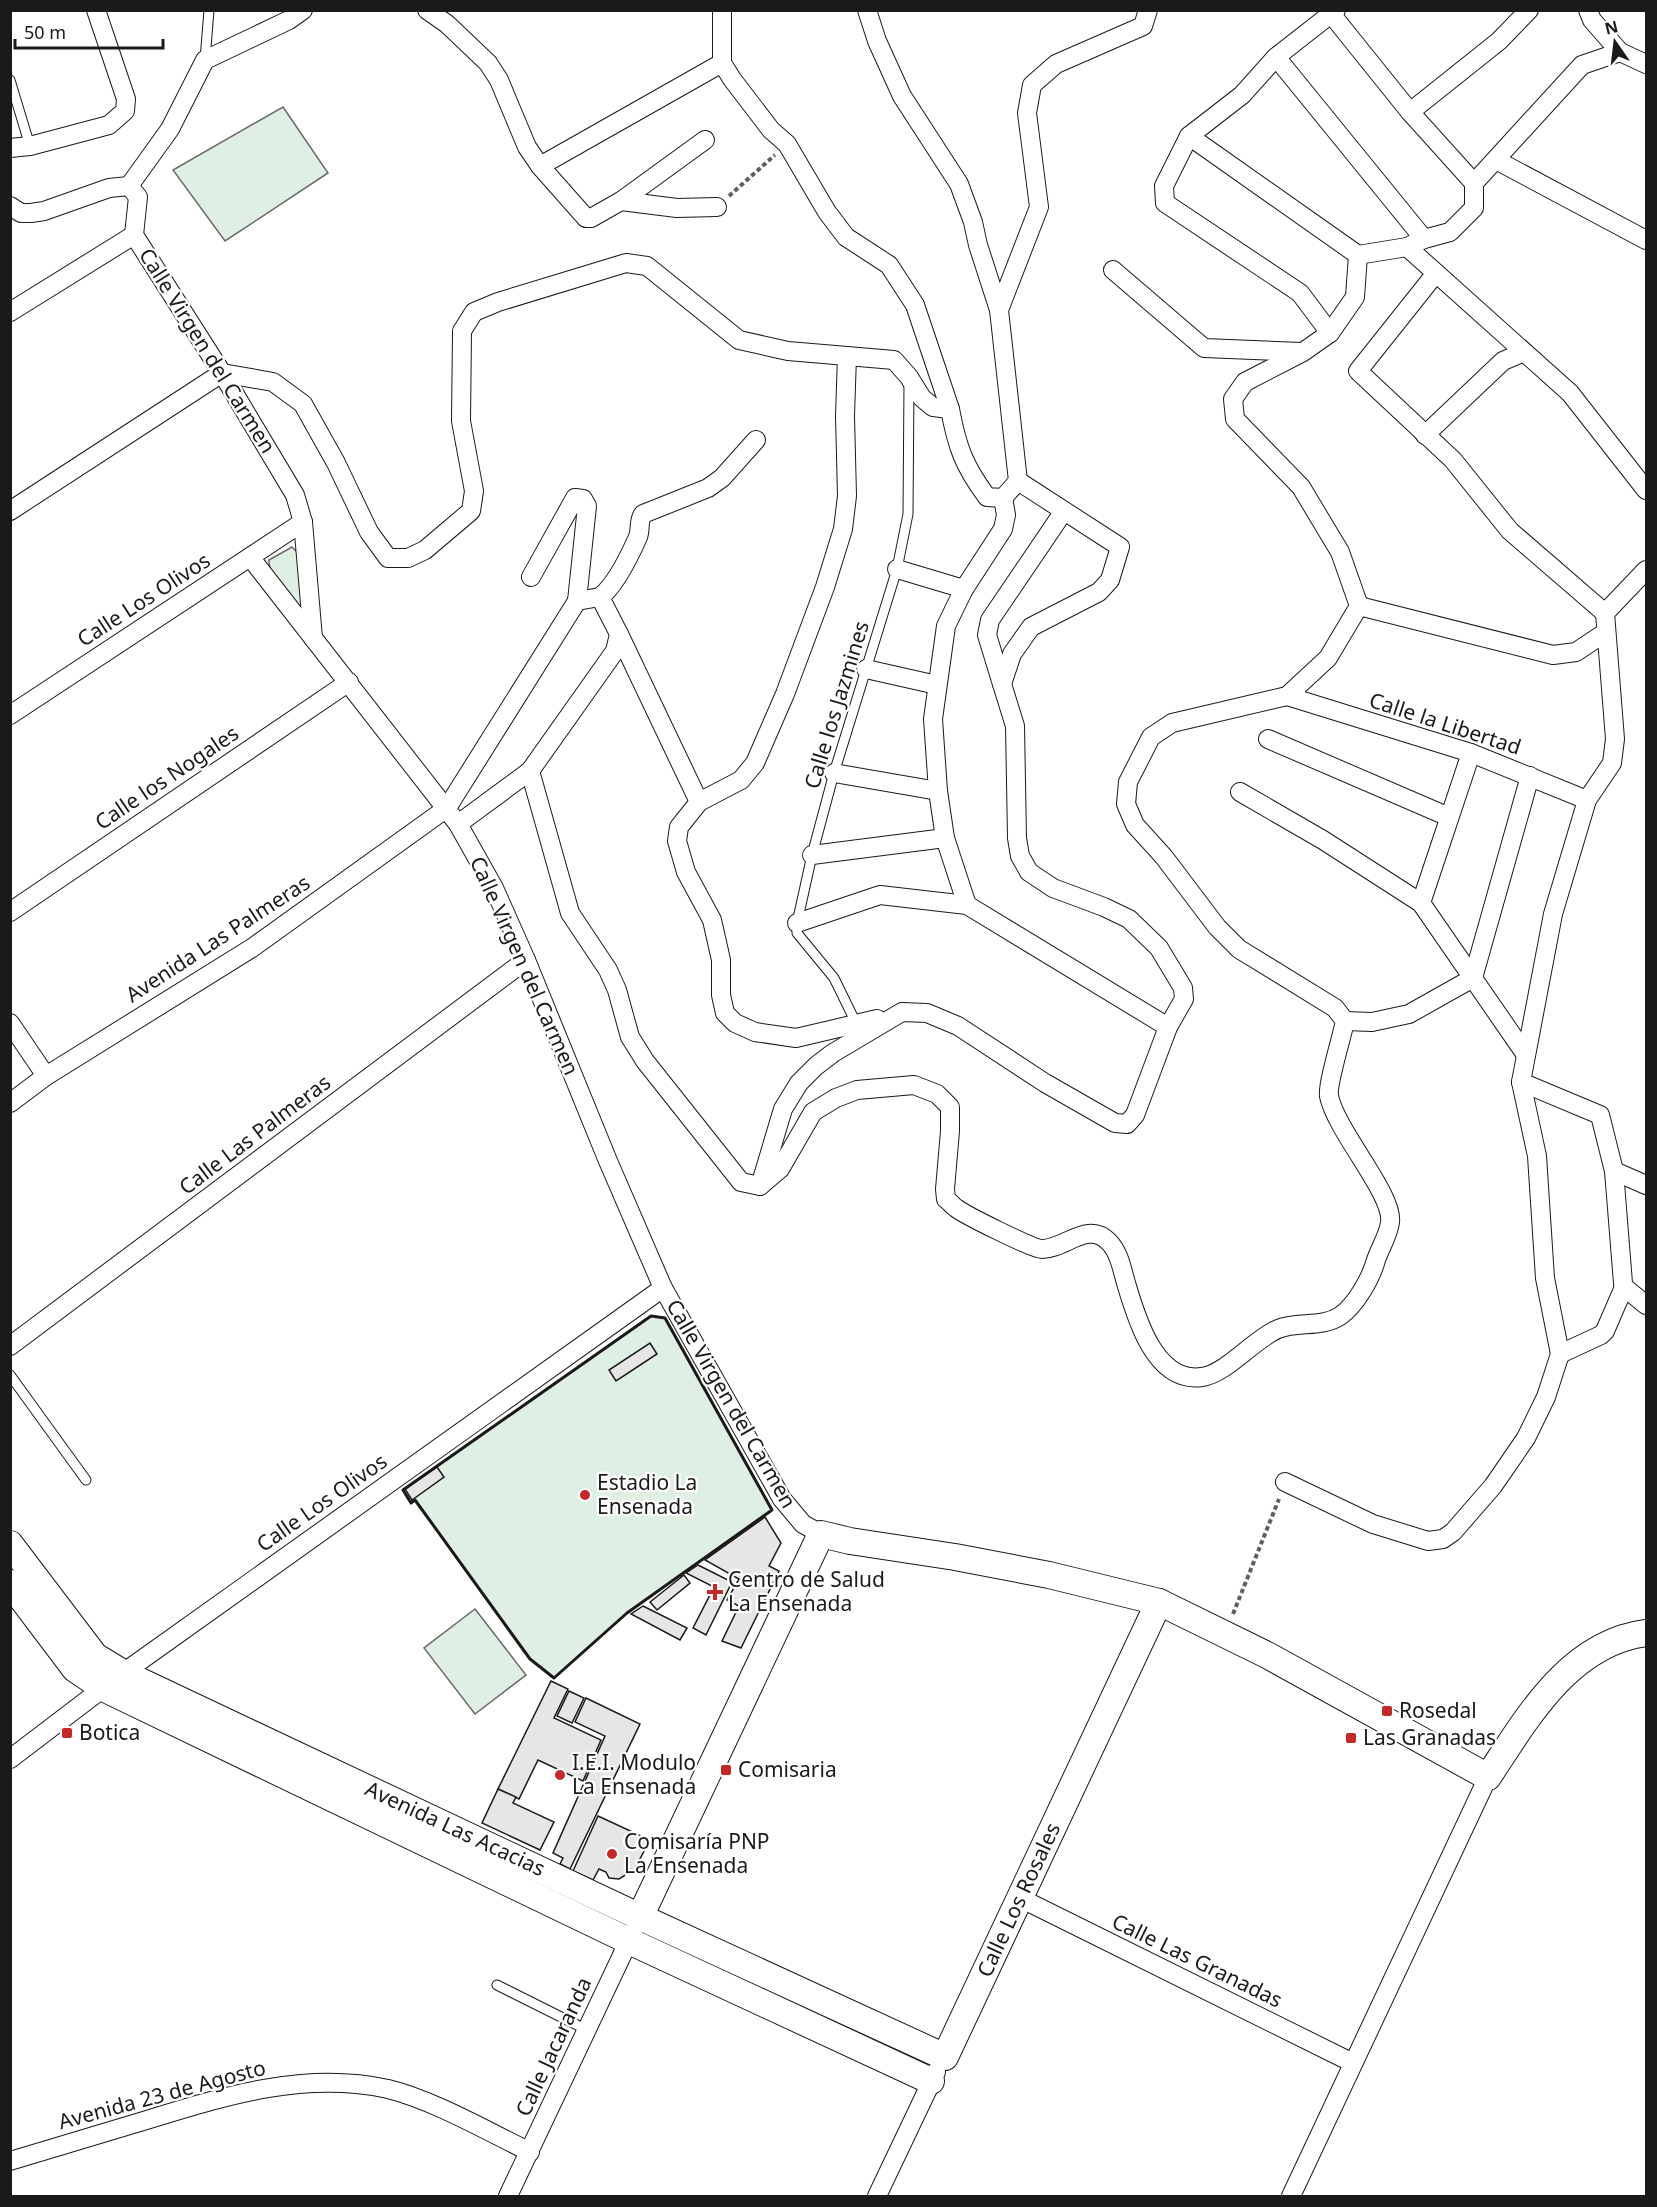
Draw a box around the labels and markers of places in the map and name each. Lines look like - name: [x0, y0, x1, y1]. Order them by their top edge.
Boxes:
- place label: Estadio La Ensenada: [597, 1468, 697, 1520]
- marker: Estadio La Ensenada: [578, 1488, 592, 1502]
- place label: Centro de Salud La Ensenada: [728, 1565, 885, 1617]
- marker: Centro de Salud La Ensenada: [706, 1583, 724, 1601]
- place label: Rosedal: [1399, 1696, 1477, 1724]
- marker: Rosedal: [1380, 1704, 1394, 1718]
- place label: Botica: [79, 1718, 140, 1746]
- place label: Las Granadas: [1363, 1723, 1496, 1751]
- marker: Botica: [60, 1726, 74, 1740]
- marker: Las Granadas: [1344, 1731, 1358, 1745]
- place label: I.E.I. Modulo La Ensenada: [572, 1748, 696, 1800]
- place label: Comisaria: [738, 1755, 837, 1783]
- marker: Comisaria: [719, 1763, 733, 1777]
- marker: I.E.I. Modulo La Ensenada: [553, 1768, 567, 1782]
- place label: Comisaría PNP La Ensenada: [624, 1827, 770, 1879]
- marker: Comisaría PNP La Ensenada: [605, 1847, 619, 1861]

